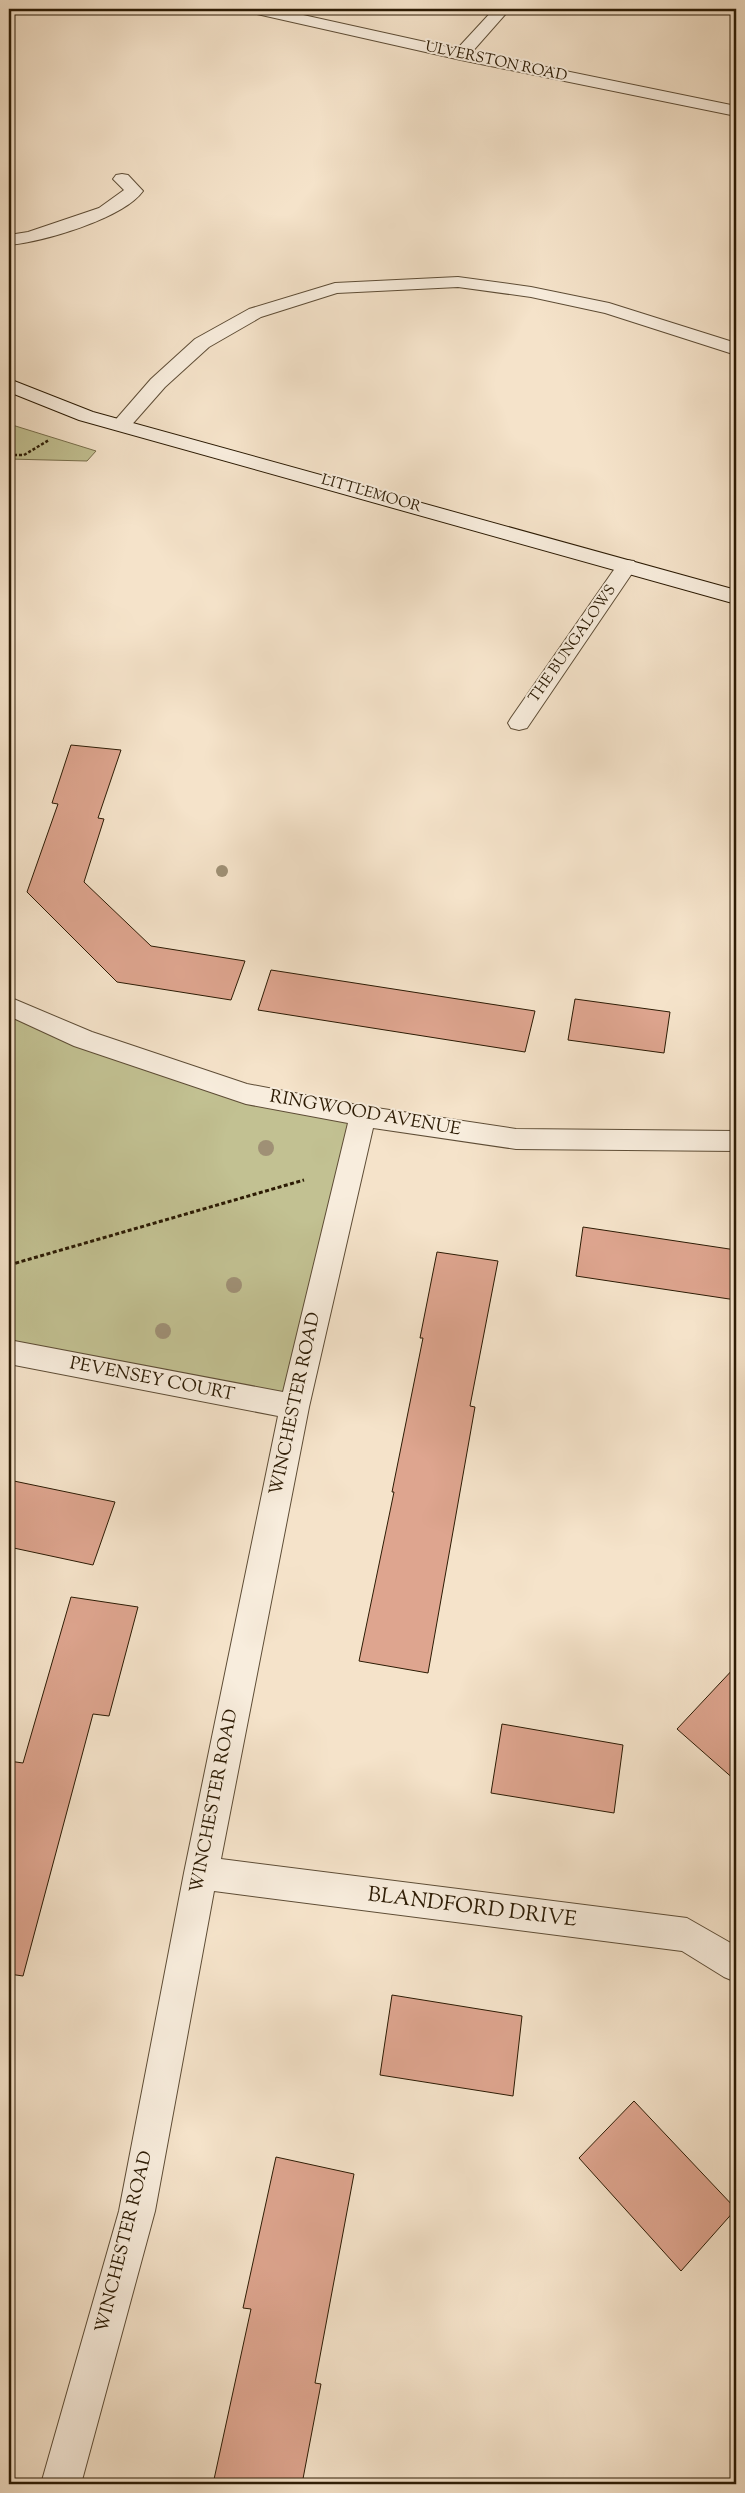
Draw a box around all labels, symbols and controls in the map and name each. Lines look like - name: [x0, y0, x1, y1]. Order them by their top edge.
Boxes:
- street label: ULVERSTON ROAD: [423, 37, 569, 87]
- street label: LITTLEMOOR: [319, 470, 424, 518]
- street label: THE BUNGALOWS: [524, 581, 622, 707]
- street label: RINGWOOD AVENUE: [267, 1084, 463, 1144]
- street label: WINCHESTER ROAD: [264, 1310, 328, 1498]
- street label: PEVENSEY COURT: [67, 1351, 237, 1409]
- street label: WINCHESTER ROAD: [184, 1707, 246, 1895]
- street label: BLANDFORD DRIVE: [366, 1880, 579, 1936]
- street label: WINCHESTER ROAD: [90, 2148, 160, 2336]

